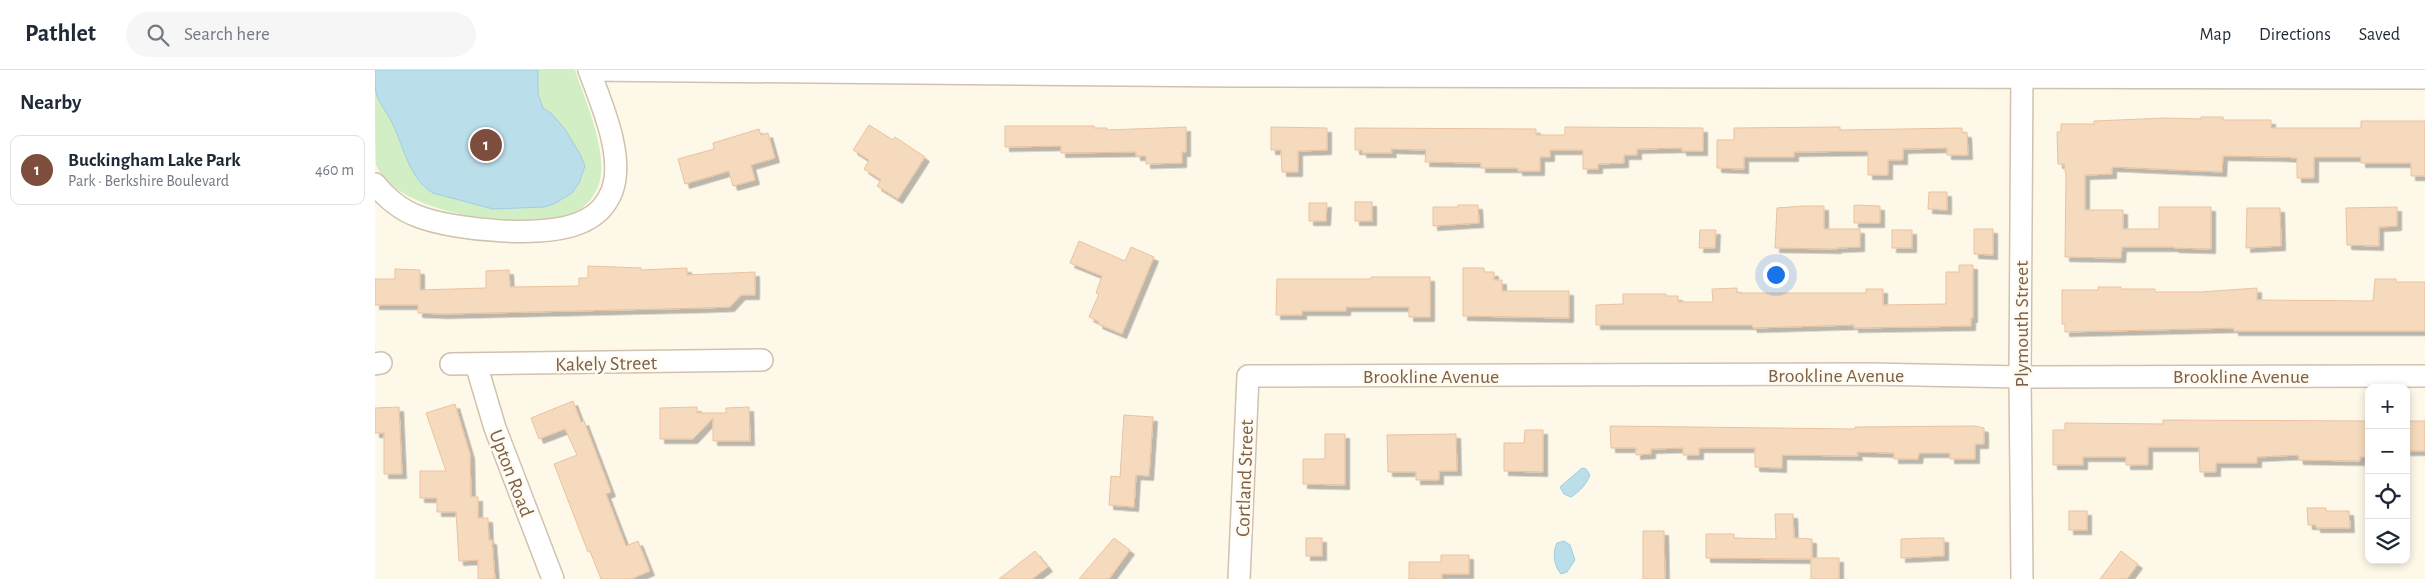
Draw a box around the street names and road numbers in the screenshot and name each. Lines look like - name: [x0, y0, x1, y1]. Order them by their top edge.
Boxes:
- street label: Plymouth Street: [2012, 260, 2032, 388]
- street label: Kakely Street: [555, 353, 658, 375]
- street label: Brookline Avenue: [1768, 366, 1904, 386]
- street label: Brookline Avenue: [1363, 367, 1499, 387]
- street label: Brookline Avenue: [2173, 367, 2309, 387]
- street label: Cortland Street: [1233, 418, 1257, 537]
- street label: Upton Road: [485, 427, 537, 520]

